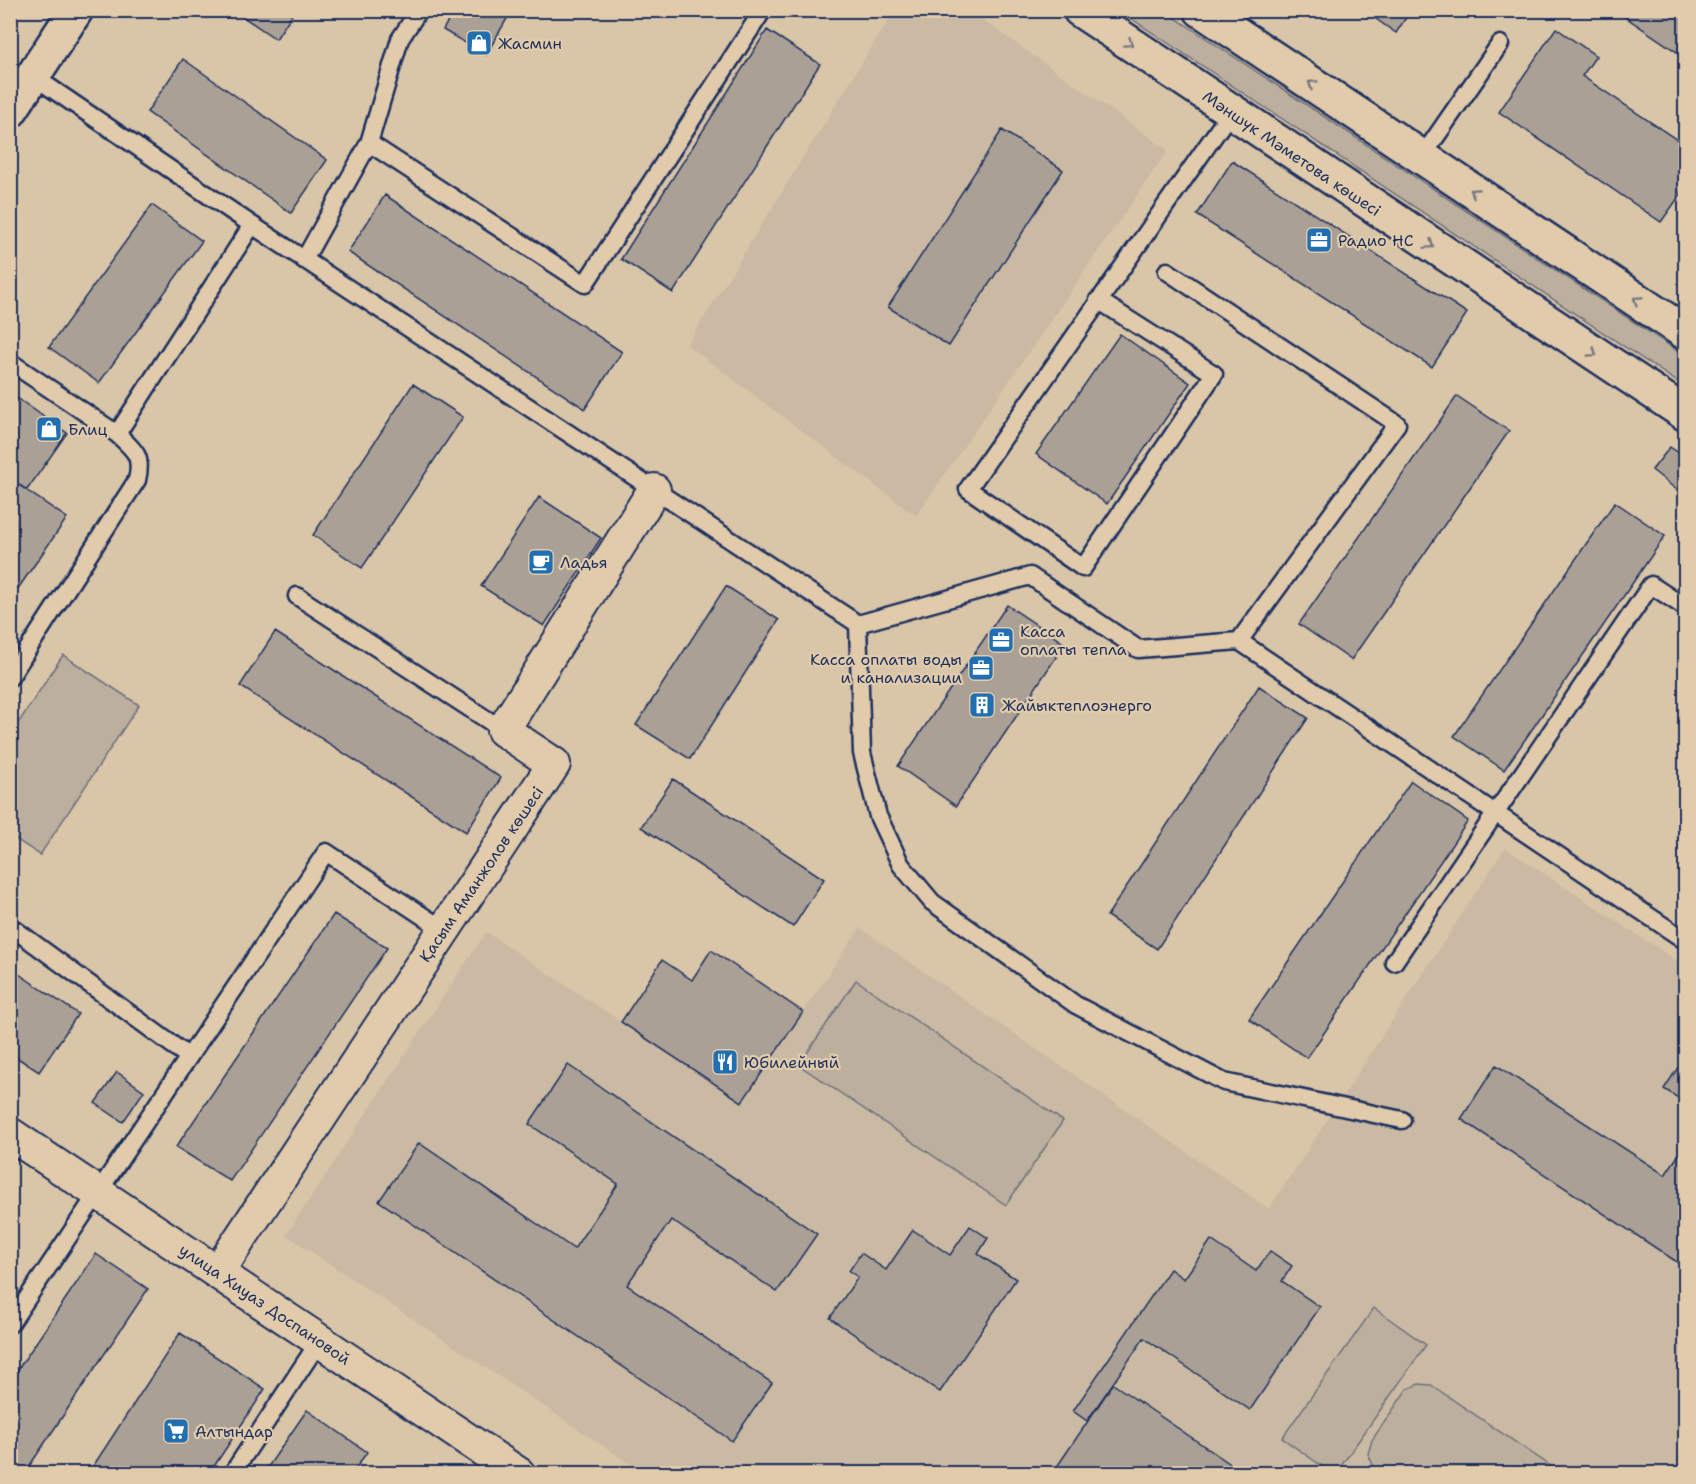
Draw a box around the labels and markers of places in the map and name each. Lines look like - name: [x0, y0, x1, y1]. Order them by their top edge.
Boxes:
- shop icon: Жасмин: [464, 28, 494, 58]
- place label: Жасмин: [498, 33, 562, 54]
- office icon: Радио НС: [1304, 225, 1334, 255]
- place label: Радио НС: [1338, 230, 1414, 251]
- shop icon: Блиц: [34, 414, 64, 444]
- place label: Блиц: [68, 419, 107, 440]
- cafe icon: Ладья: [526, 547, 556, 577]
- place label: Ладья: [560, 552, 608, 573]
- place label: Касса оплаты тепла: [1020, 621, 1127, 660]
- office icon: Касса оплаты тепла: [986, 625, 1016, 655]
- place label: Касса оплаты воды и канализации: [810, 649, 962, 688]
- office icon: Касса оплаты воды и канализации: [966, 653, 996, 683]
- building icon: Жайыктеплоэнерго: [967, 690, 997, 720]
- place label: Жайыктеплоэнерго: [1002, 695, 1152, 716]
- restaurant icon: Юбилейный: [710, 1047, 740, 1077]
- place label: Юбилейный: [744, 1052, 839, 1073]
- supermarket icon: Алтындар: [161, 1416, 191, 1446]
- place label: Алтындар: [195, 1421, 273, 1442]

